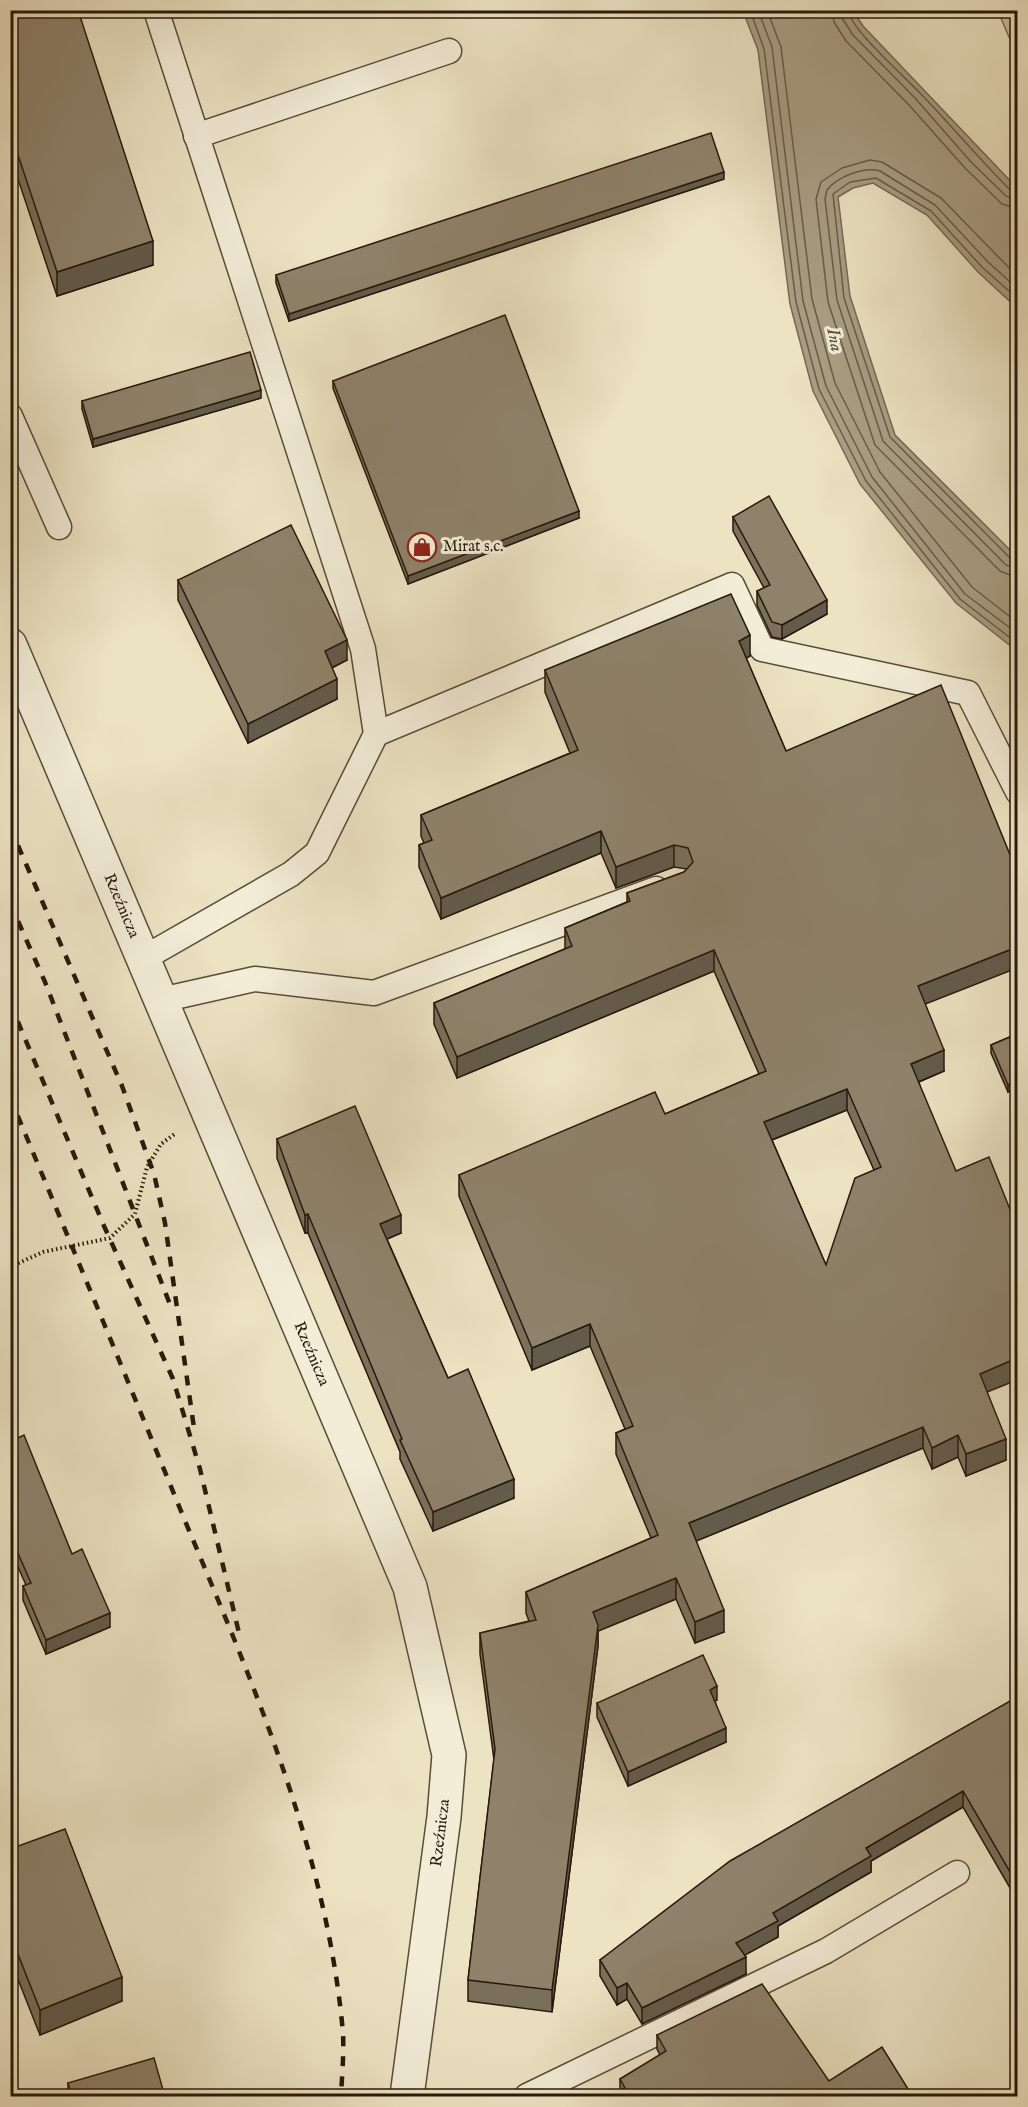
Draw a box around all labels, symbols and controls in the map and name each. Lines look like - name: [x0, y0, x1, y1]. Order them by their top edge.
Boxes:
- water label: Ina: [820, 326, 847, 353]
- shop icon: Mirat s.c.: [406, 531, 438, 563]
- place label: Mirat s.c.: [443, 537, 503, 557]
- street label: Rzeźnicza: [98, 871, 144, 941]
- street label: Rzeźnicza: [288, 1319, 334, 1389]
- street label: Rzeźnicza: [427, 1798, 455, 1868]

